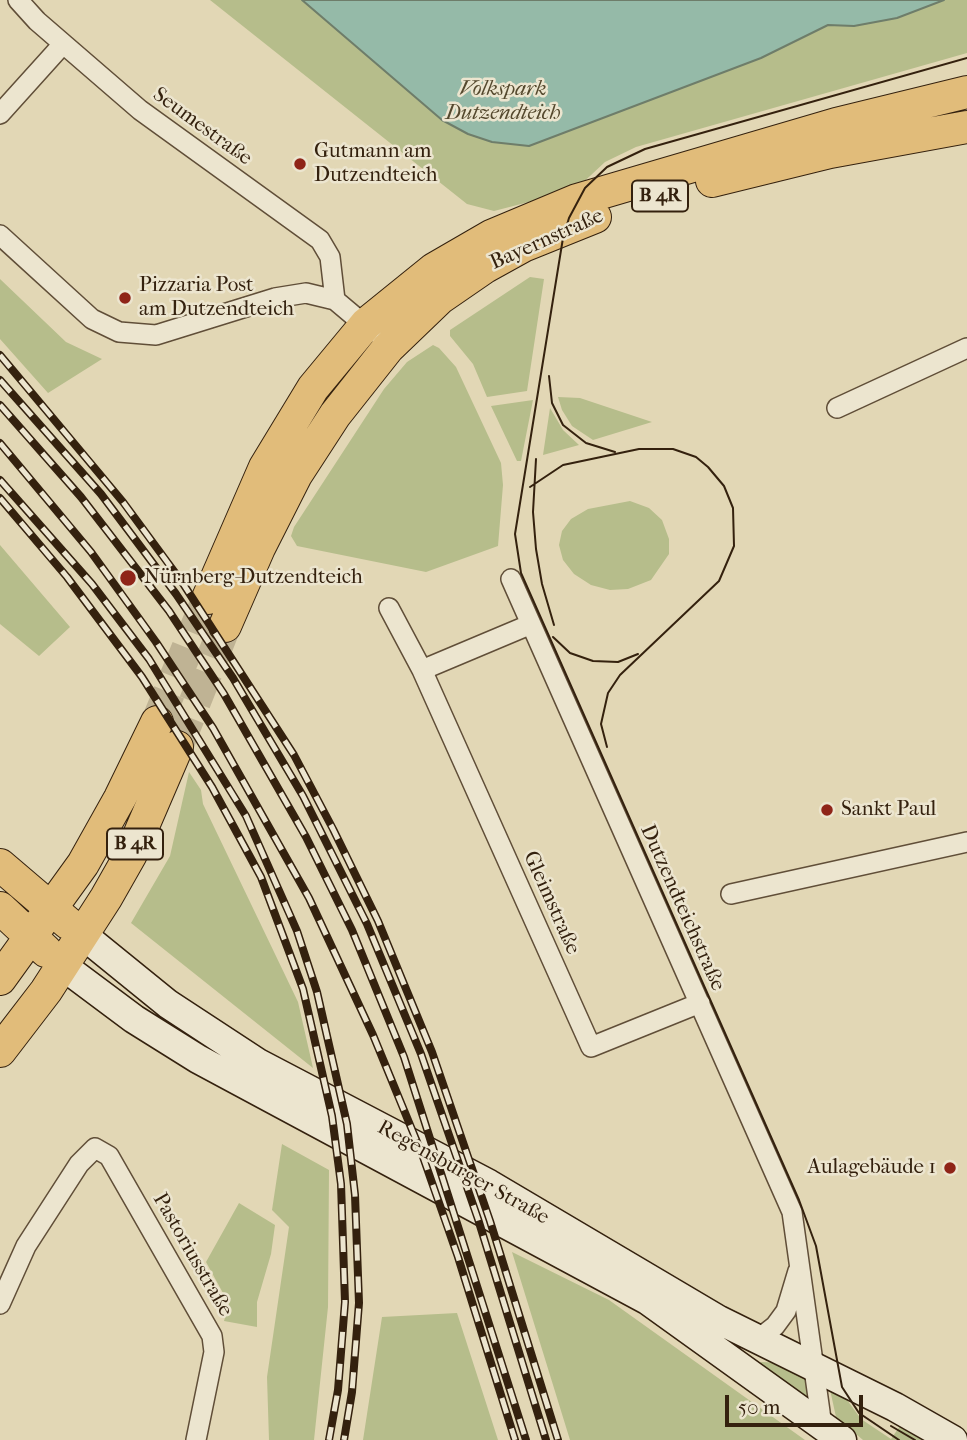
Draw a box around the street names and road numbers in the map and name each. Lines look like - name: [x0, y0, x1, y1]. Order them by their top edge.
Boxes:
- street label: Seumestraße: [147, 83, 257, 171]
- road number: B 4R: [632, 180, 688, 212]
- street label: Bayernstraße: [487, 204, 607, 276]
- street label: Dutzendteichstraße: [634, 821, 730, 995]
- road number: B 4R: [107, 828, 163, 860]
- street label: Gleimstraße: [517, 847, 585, 959]
- street label: Regensburger Straße: [373, 1115, 553, 1231]
- street label: Pastoriusstraße: [147, 1189, 237, 1321]

